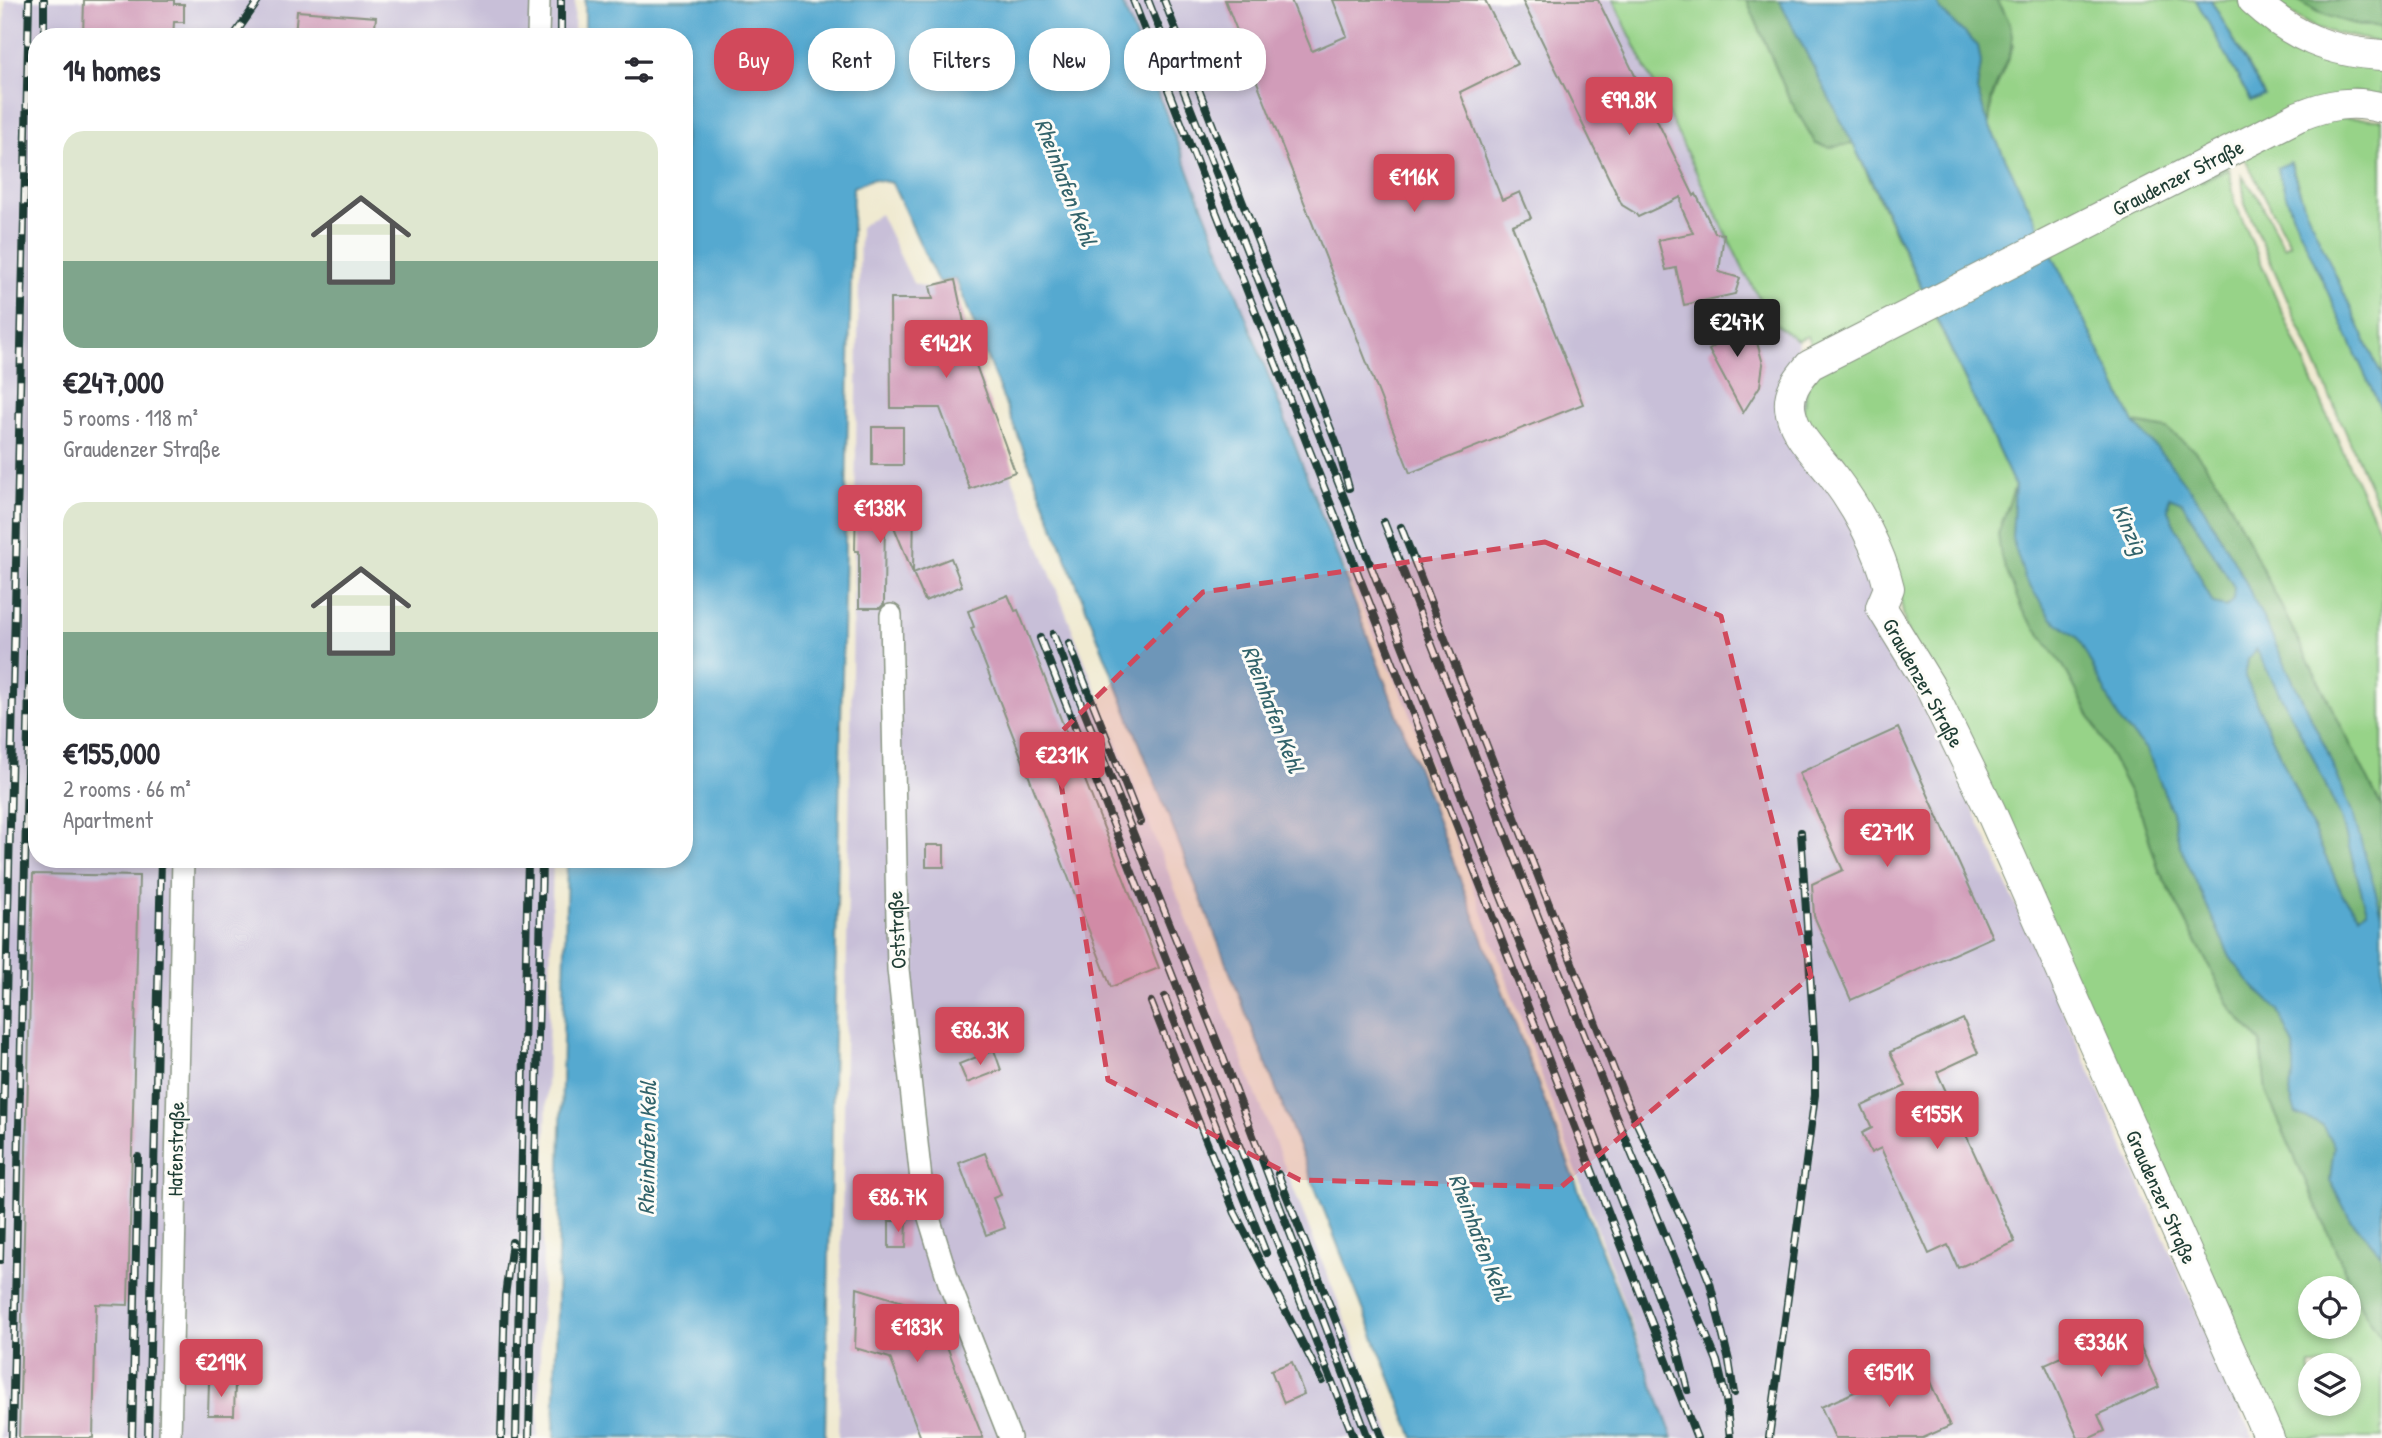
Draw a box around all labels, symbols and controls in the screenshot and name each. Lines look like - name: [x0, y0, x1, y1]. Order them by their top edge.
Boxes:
- chip: Buy: [714, 28, 794, 91]
- chip: Rent: [808, 28, 895, 91]
- chip: Filters: [909, 28, 1015, 91]
- chip: New: [1029, 28, 1110, 91]
- chip: Apartment: [1124, 28, 1266, 91]
- text: 14 homes: [63, 50, 161, 90]
- icon: filters: [620, 51, 658, 89]
- pin: €99.8K: [1572, 78, 1686, 137]
- text: €99.8K: [1602, 84, 1656, 115]
- water label: Rheinhafen Kehl: [1028, 114, 1105, 251]
- street label: Graudenzer Straße: [2107, 132, 2248, 223]
- pin: €116K: [1365, 154, 1463, 214]
- text: €116K: [1390, 161, 1438, 192]
- icon: home: [298, 177, 424, 303]
- pin: €247K: [1688, 300, 1786, 359]
- text: €247K: [1710, 306, 1764, 337]
- pin: €142K: [897, 320, 995, 380]
- text: €142K: [921, 327, 971, 358]
- text: €247,000: [63, 362, 164, 402]
- text: 5 rooms · 118 m²: [63, 402, 198, 433]
- text: Graudenzer Straße: [63, 433, 220, 464]
- pin: €138K: [831, 486, 929, 545]
- text: €138K: [854, 492, 906, 523]
- water label: Kinzig: [2104, 498, 2156, 561]
- icon: home: [298, 548, 424, 674]
- street label: Graudenzer Straße: [1876, 613, 1971, 753]
- water label: Rheinhafen Kehl: [1235, 641, 1312, 778]
- pin: €231K: [1013, 732, 1111, 792]
- text: €155,000: [63, 733, 160, 773]
- text: €231K: [1036, 739, 1088, 770]
- text: 2 rooms · 66 m²: [63, 773, 191, 804]
- text: Apartment: [63, 804, 153, 835]
- pin: €271K: [1838, 810, 1936, 869]
- text: €271K: [1860, 816, 1914, 847]
- street label: Oststraße: [880, 890, 913, 970]
- pin: €86.3K: [923, 1007, 1037, 1067]
- text: €86.3K: [951, 1014, 1009, 1045]
- water label: Rheinhafen Kehl: [630, 1080, 663, 1215]
- pin: €155K: [1888, 1092, 1986, 1151]
- text: €155K: [1912, 1098, 1962, 1129]
- street label: Hafenstraße: [160, 1101, 191, 1197]
- street label: Graudenzer Straße: [2119, 1125, 2204, 1268]
- water label: Rheinhafen Kehl: [1442, 1169, 1519, 1306]
- pin: €86.7K: [841, 1174, 955, 1234]
- text: €86.7K: [869, 1181, 927, 1212]
- map controls: [2298, 1276, 2361, 1416]
- button: locate: [2298, 1276, 2361, 1339]
- pin: €183K: [868, 1304, 966, 1364]
- text: €183K: [891, 1311, 943, 1342]
- pin: €336K: [2052, 1320, 2150, 1379]
- text: €336K: [2075, 1326, 2127, 1357]
- pin: €219K: [172, 1340, 270, 1399]
- text: €219K: [196, 1346, 246, 1377]
- pin: €151K: [1840, 1350, 1938, 1409]
- button: layers: [2298, 1353, 2361, 1416]
- text: €151K: [1864, 1356, 1914, 1387]

